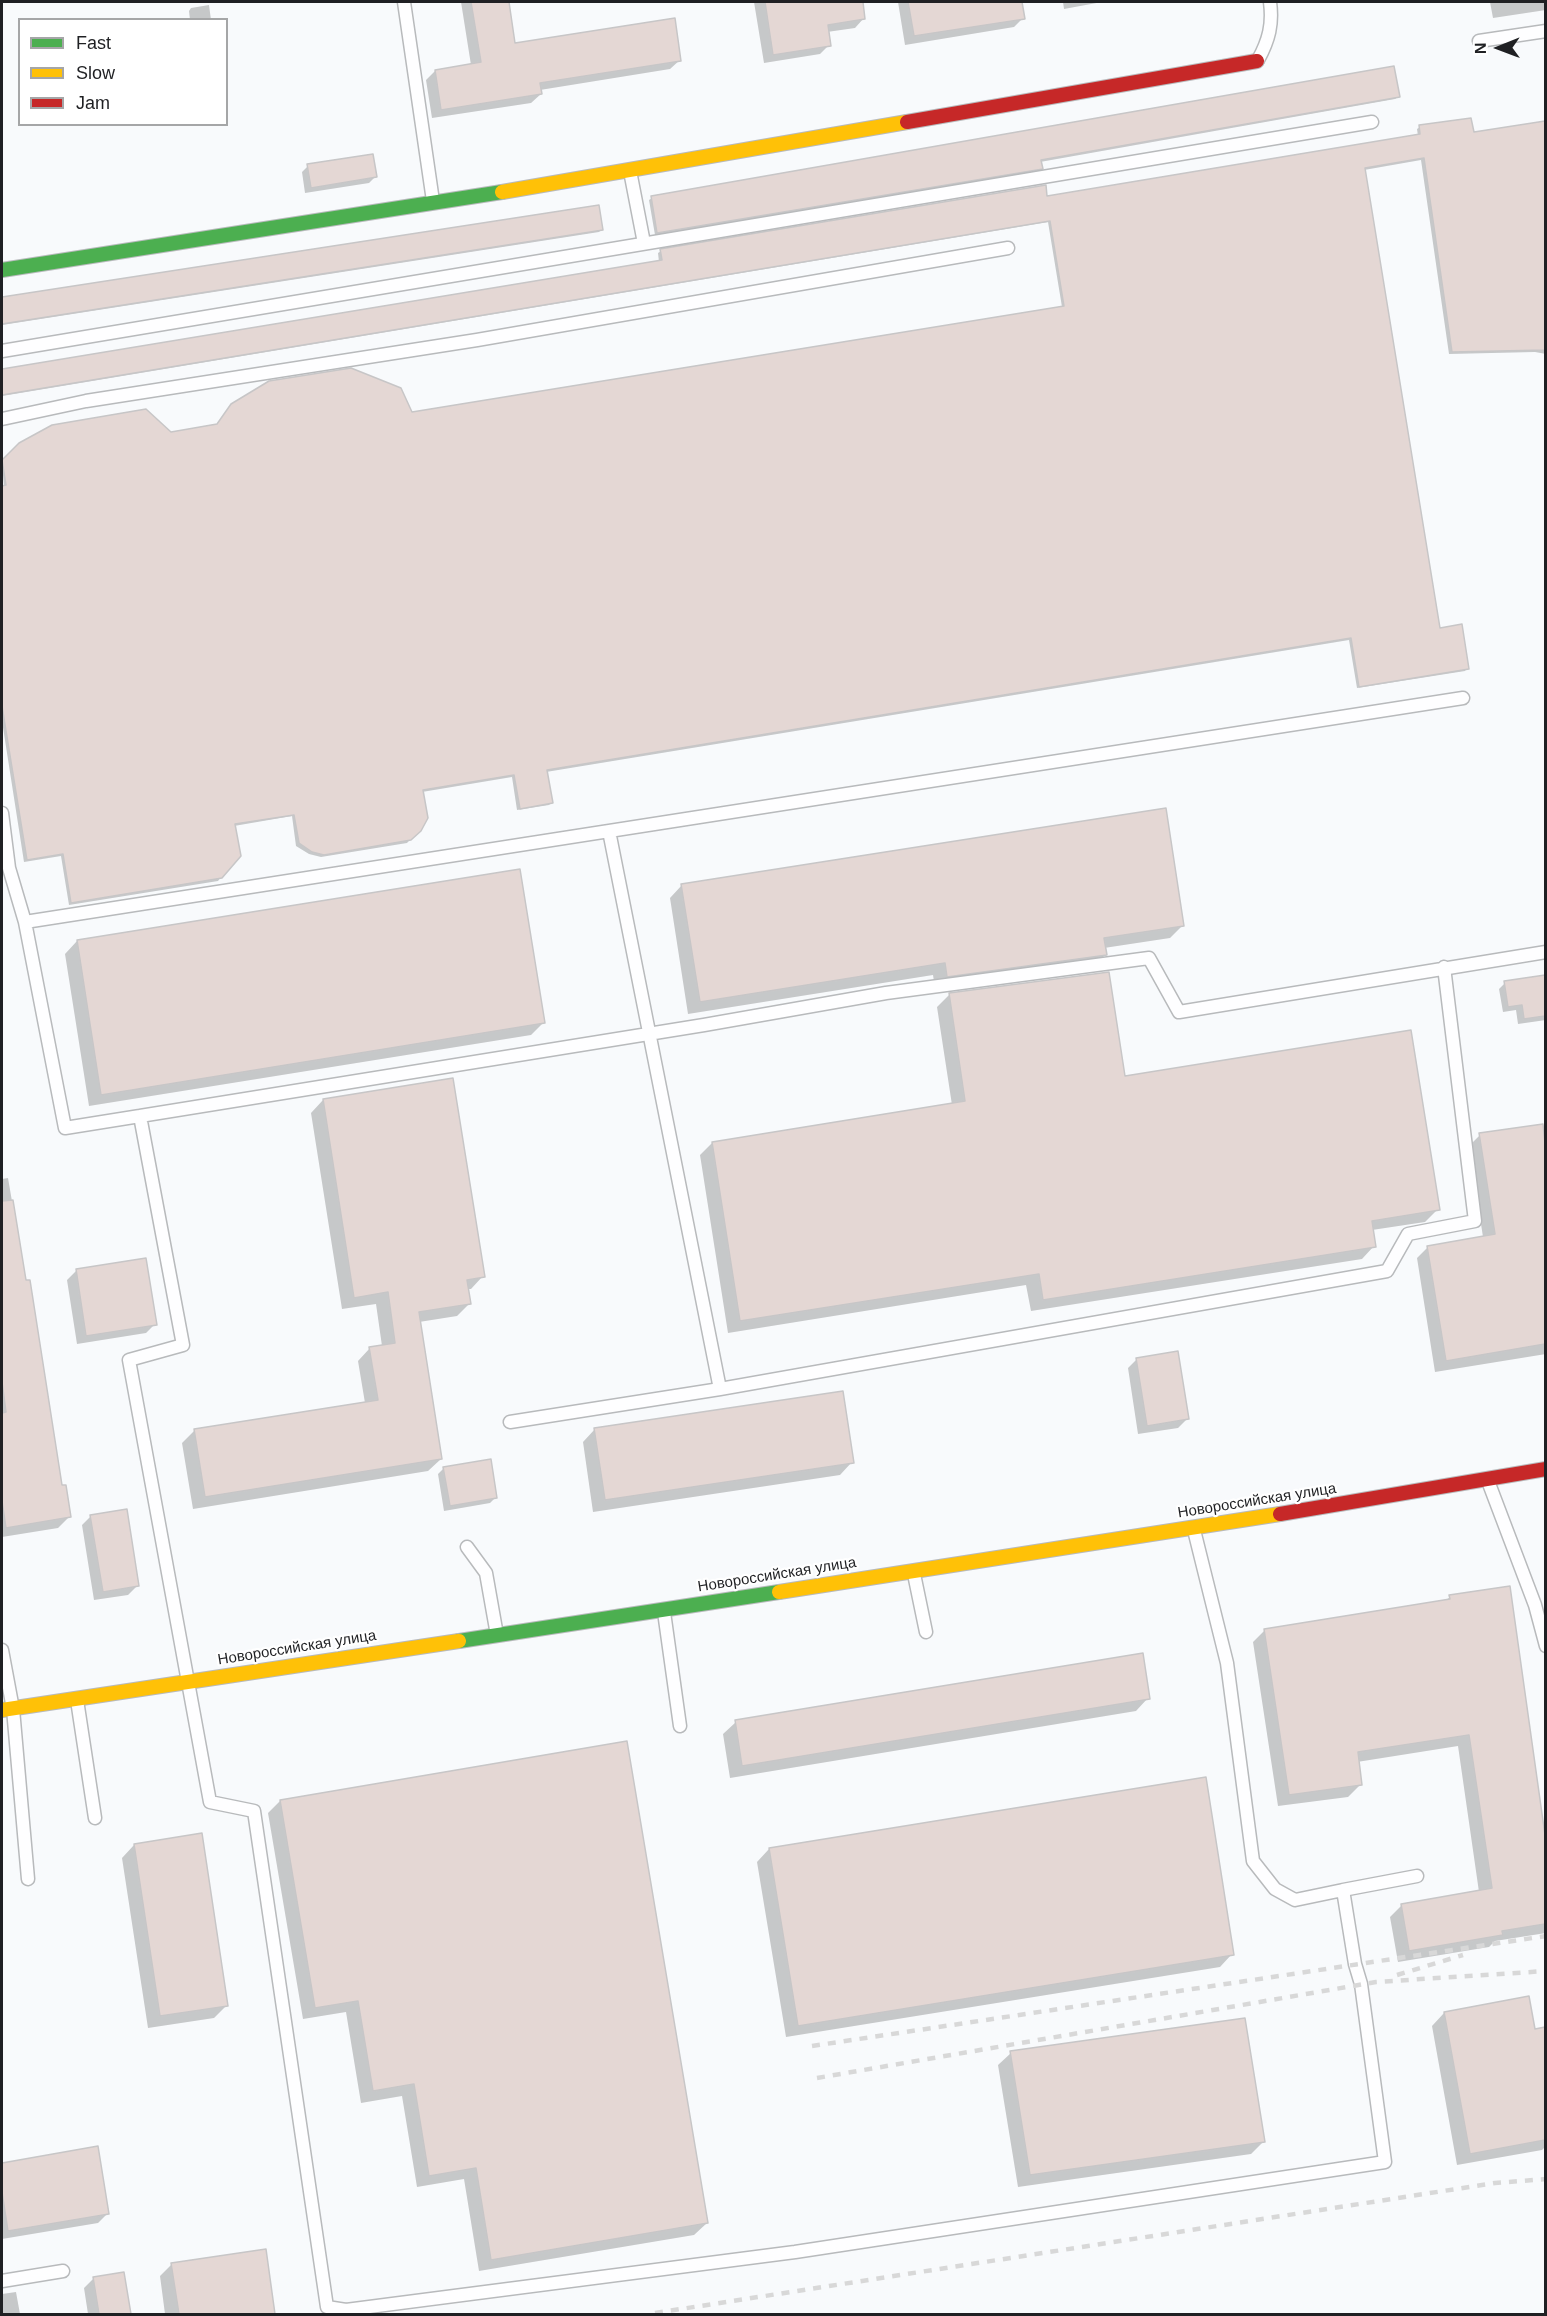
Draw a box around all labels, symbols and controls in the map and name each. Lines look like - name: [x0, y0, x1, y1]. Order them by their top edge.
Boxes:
- legend: [18, 18, 228, 126]
- north arrow: [1469, 18, 1529, 78]
- text: Fast: [76, 33, 111, 53]
- text: N: [1472, 42, 1489, 54]
- text: Slow: [76, 63, 115, 83]
- text: Jam: [76, 93, 110, 113]
- street label: Новороссийская улица: [1177, 1480, 1337, 1522]
- street label: Новороссийская улица: [697, 1554, 857, 1596]
- street label: Новороссийская улица: [217, 1627, 377, 1669]

